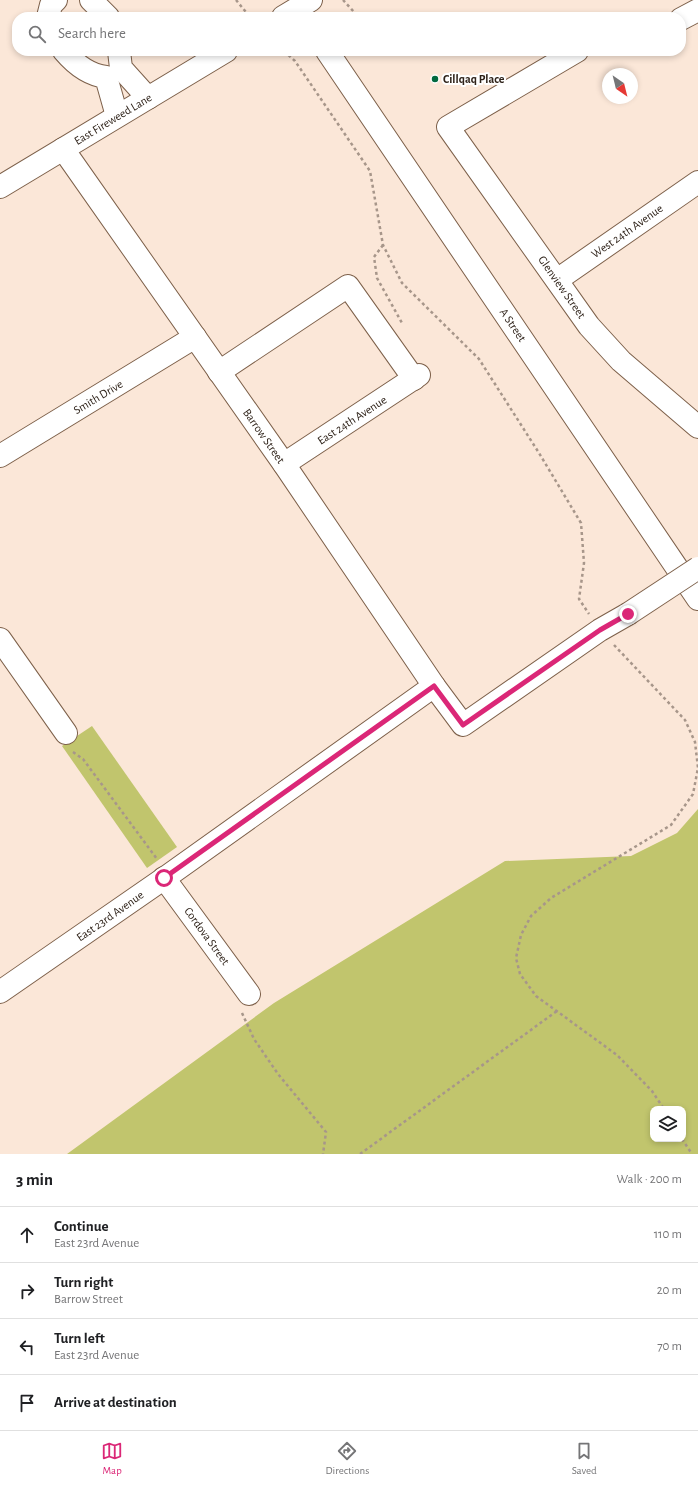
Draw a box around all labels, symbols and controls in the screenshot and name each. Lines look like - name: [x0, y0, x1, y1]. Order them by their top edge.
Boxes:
- search box: [12, 12, 686, 56]
- icon: search: [26, 23, 48, 45]
- text: Search here: [58, 26, 126, 41]
- north arrow: [602, 68, 638, 104]
- place label: Cillqaq Place: [443, 73, 505, 85]
- marker: Cillqaq Place: [430, 74, 440, 84]
- street label: East Fireweed Lane: [72, 91, 154, 147]
- street label: West 24th Avenue: [589, 202, 665, 260]
- street label: Glenview Street: [536, 254, 588, 321]
- street label: A Street: [498, 306, 528, 344]
- street label: Smith Drive: [71, 378, 125, 416]
- street label: East 24th Avenue: [315, 393, 389, 447]
- street label: Barrow Street: [241, 406, 287, 466]
- route end: [619, 605, 637, 623]
- route start: [155, 869, 173, 887]
- street label: East 23rd Avenue: [74, 888, 146, 944]
- street label: Cordova Street: [182, 905, 232, 967]
- map controls: [650, 1106, 686, 1142]
- button: layers: [650, 1106, 686, 1142]
- text: 3 min: [16, 1171, 53, 1188]
- text: Walk · 200 m: [616, 1173, 682, 1186]
- text: Continue: [54, 1219, 109, 1234]
- icon: ahead: [16, 1224, 38, 1246]
- text: 110 m: [654, 1228, 682, 1241]
- text: East 23rd Avenue: [54, 1237, 139, 1250]
- text: Turn right: [54, 1275, 113, 1290]
- icon: right: [16, 1280, 38, 1302]
- text: 20 m: [657, 1284, 682, 1297]
- text: Barrow Street: [54, 1293, 123, 1306]
- text: Turn left: [54, 1331, 105, 1346]
- icon: left: [16, 1336, 38, 1358]
- text: 70 m: [657, 1340, 682, 1353]
- text: East 23rd Avenue: [54, 1349, 139, 1362]
- icon: arrive: [16, 1392, 38, 1414]
- text: Arrive at destination: [54, 1395, 177, 1410]
- tab: Map: [101, 1440, 123, 1477]
- tab: Directions: [325, 1440, 369, 1477]
- tab: Saved: [572, 1440, 597, 1477]

